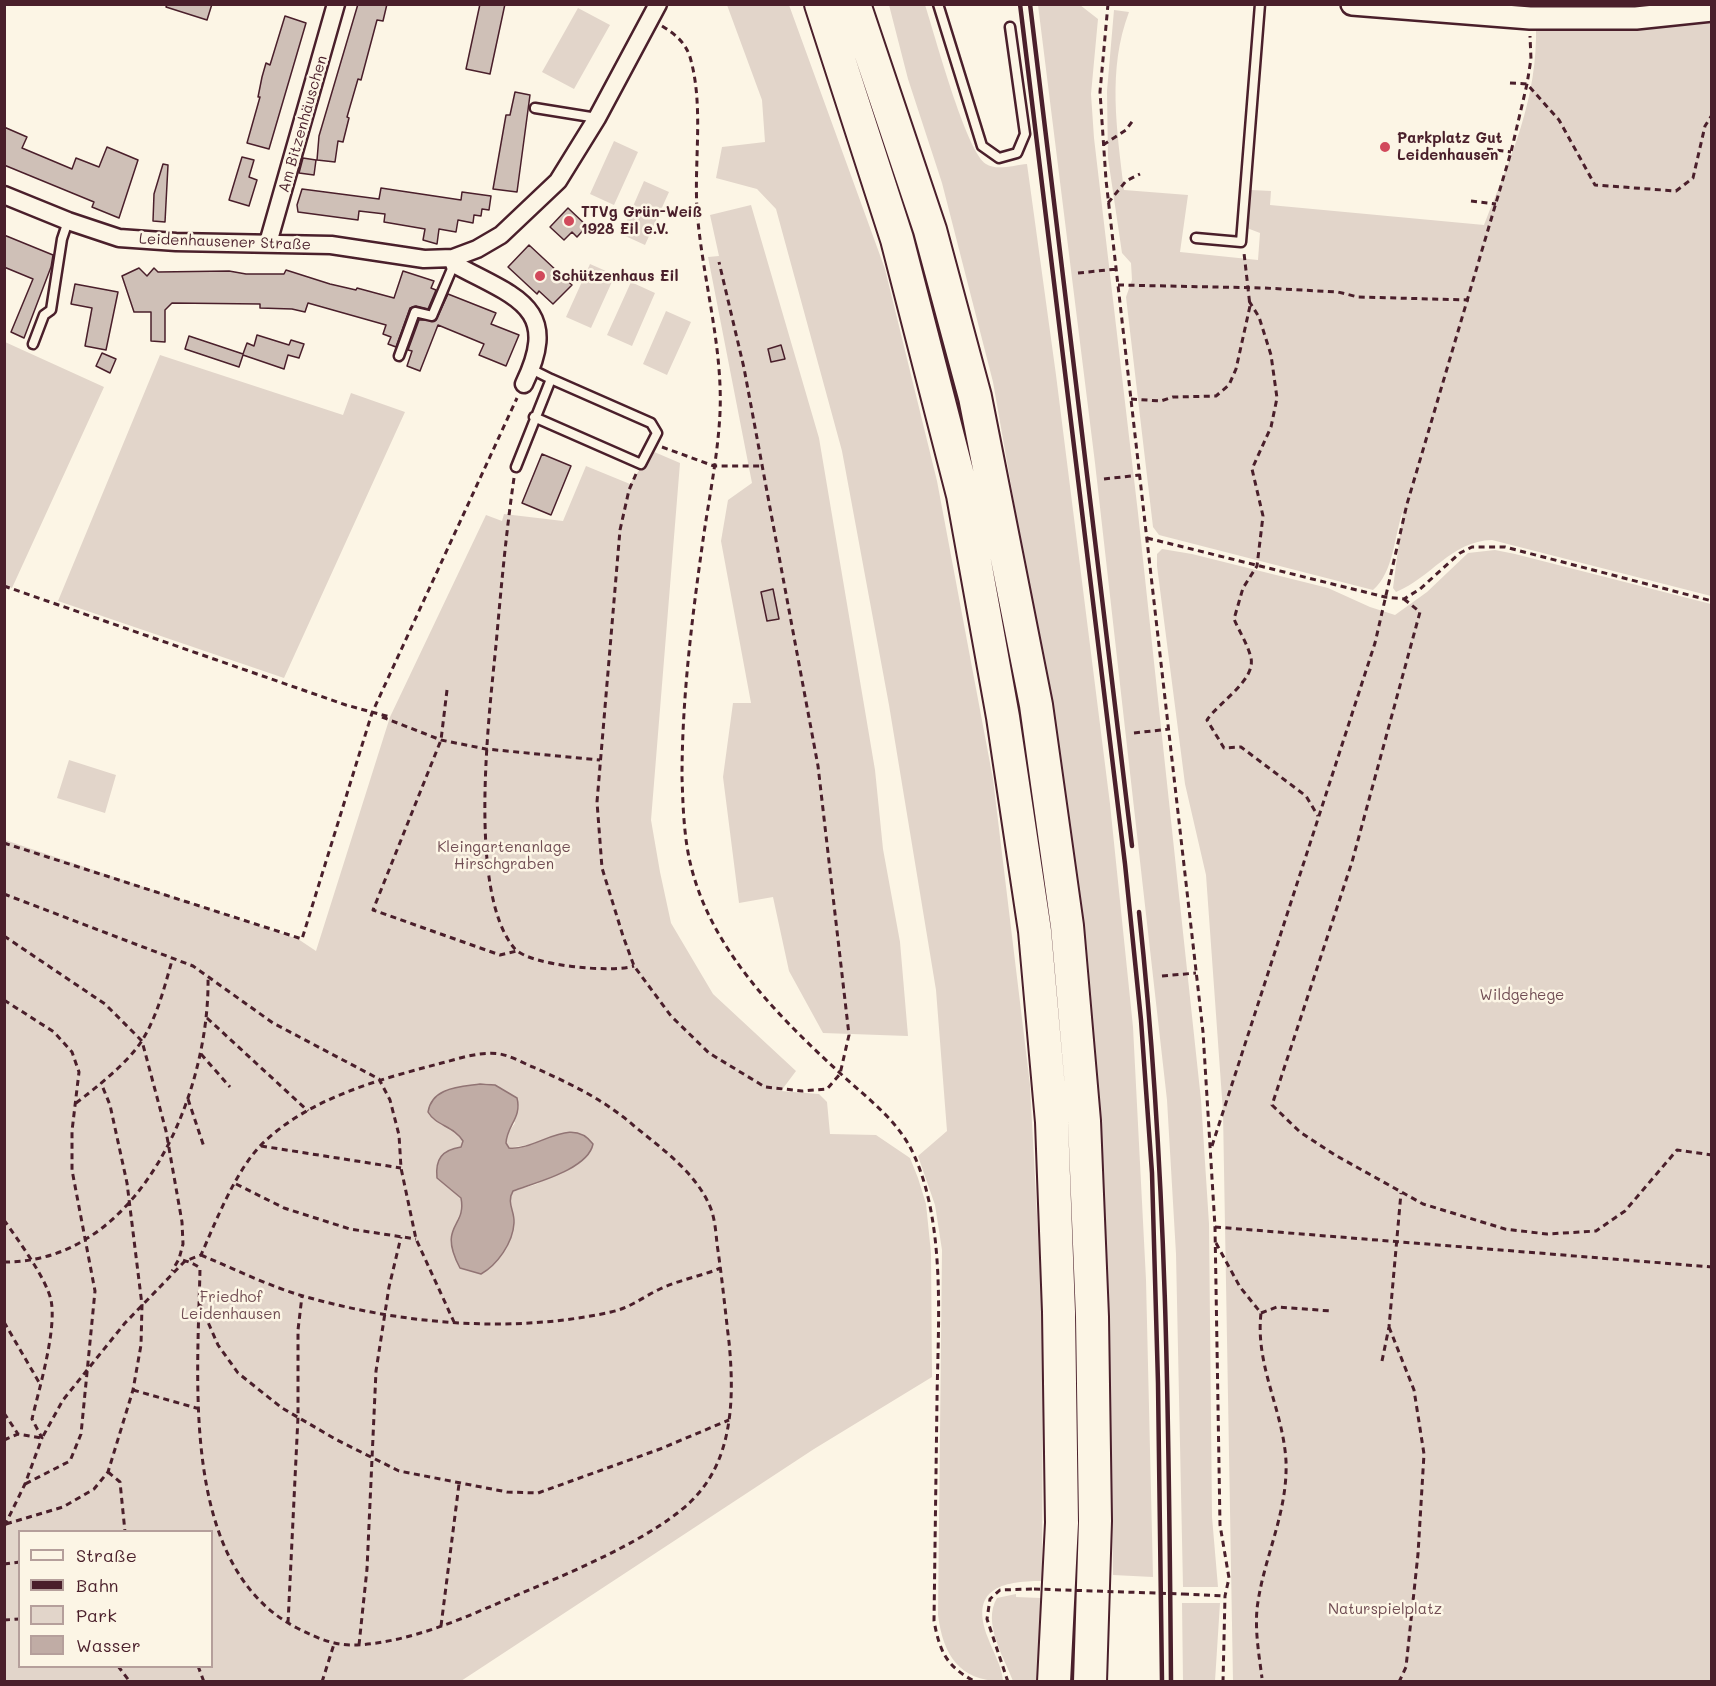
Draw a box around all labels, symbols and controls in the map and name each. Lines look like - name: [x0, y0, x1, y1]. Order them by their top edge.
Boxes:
- street label: Am Bitzenhäuschen: [275, 53, 331, 195]
- place label: Parkplatz Gut Leidenhausen: [1397, 129, 1502, 164]
- marker: Parkplatz Gut Leidenhausen: [1378, 140, 1392, 154]
- place label: TTVg Grün-Weiß 1928 Eil e.V.: [581, 203, 702, 238]
- marker: TTVg Grün-Weiß 1928 Eil e.V.: [562, 214, 576, 228]
- street label: Leidenhausener Straße: [139, 230, 311, 254]
- place label: Schützenhaus Eil: [552, 267, 679, 285]
- marker: Schützenhaus Eil: [533, 269, 547, 283]
- park label: Kleingartenanlage Hirschgraben: [437, 838, 571, 873]
- park label: Wildgehege: [1480, 986, 1564, 1004]
- park label: Friedhof Leidenhausen: [181, 1288, 281, 1323]
- legend: [18, 1530, 213, 1668]
- text: Straße: [76, 1543, 137, 1567]
- text: Bahn: [76, 1573, 119, 1597]
- park label: Naturspielplatz: [1328, 1600, 1442, 1618]
- text: Park: [76, 1603, 117, 1627]
- text: Wasser: [76, 1633, 141, 1657]

